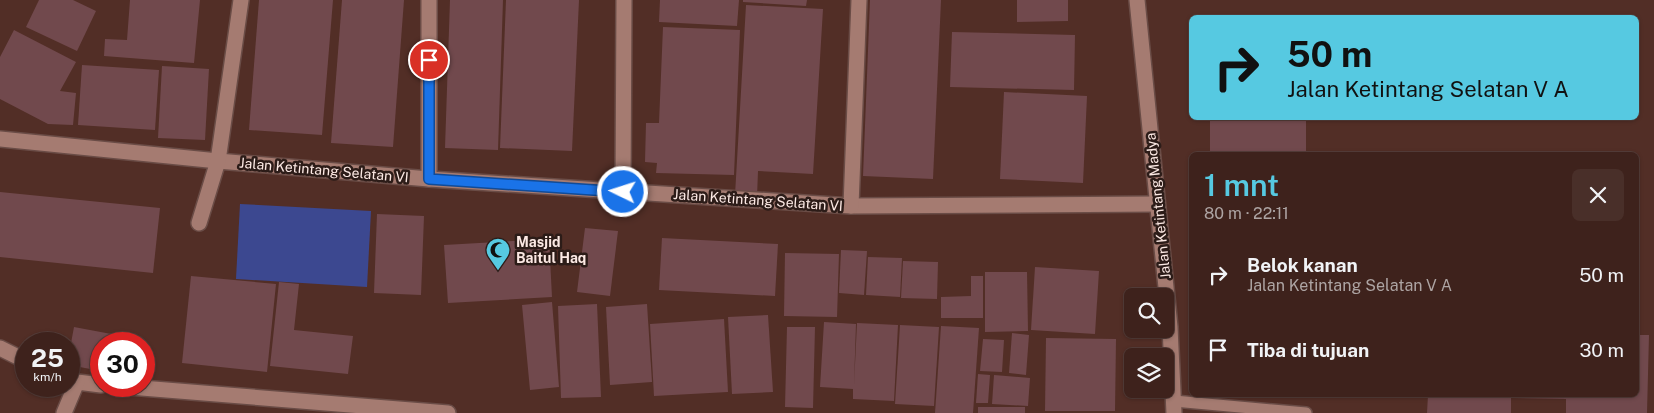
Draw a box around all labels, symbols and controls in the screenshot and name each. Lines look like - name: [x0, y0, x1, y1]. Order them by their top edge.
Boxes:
- text: 50 m: [1287, 34, 1372, 75]
- icon: right: [1204, 35, 1269, 100]
- pin: [408, 39, 450, 81]
- icon: arrive: [415, 46, 443, 74]
- text: Jalan Ketintang Selatan V A: [1287, 76, 1569, 102]
- street label: Jalan Ketintang Madya: [1142, 132, 1174, 280]
- street label: Jalan Ketintang Selatan VI: [239, 155, 409, 185]
- position arrow: [596, 165, 648, 217]
- text: 1 mnt: [1204, 167, 1279, 203]
- button: close: [1572, 169, 1624, 221]
- street label: Jalan Ketintang Selatan VI: [673, 186, 843, 214]
- text: 80 m · 22:11: [1204, 204, 1289, 223]
- place label: Masjid Baitul Haq: [516, 234, 586, 266]
- mosque icon: Masjid Baitul Haq: [485, 237, 511, 271]
- text: Belok kanan: [1247, 254, 1358, 276]
- icon: right: [1204, 261, 1232, 289]
- text: 50 m: [1579, 264, 1624, 286]
- text: Jalan Ketintang Selatan V A: [1247, 276, 1452, 295]
- map controls: [1124, 288, 1174, 398]
- button: search: [1124, 288, 1174, 338]
- speed limit sign: 30: [90, 332, 155, 397]
- icon: arrive: [1204, 336, 1232, 364]
- text: Tiba di tujuan: [1247, 339, 1369, 361]
- text: 30 m: [1579, 339, 1624, 361]
- text: 25: [31, 343, 64, 373]
- button: layers: [1124, 348, 1174, 398]
- text: km/h: [33, 370, 62, 384]

